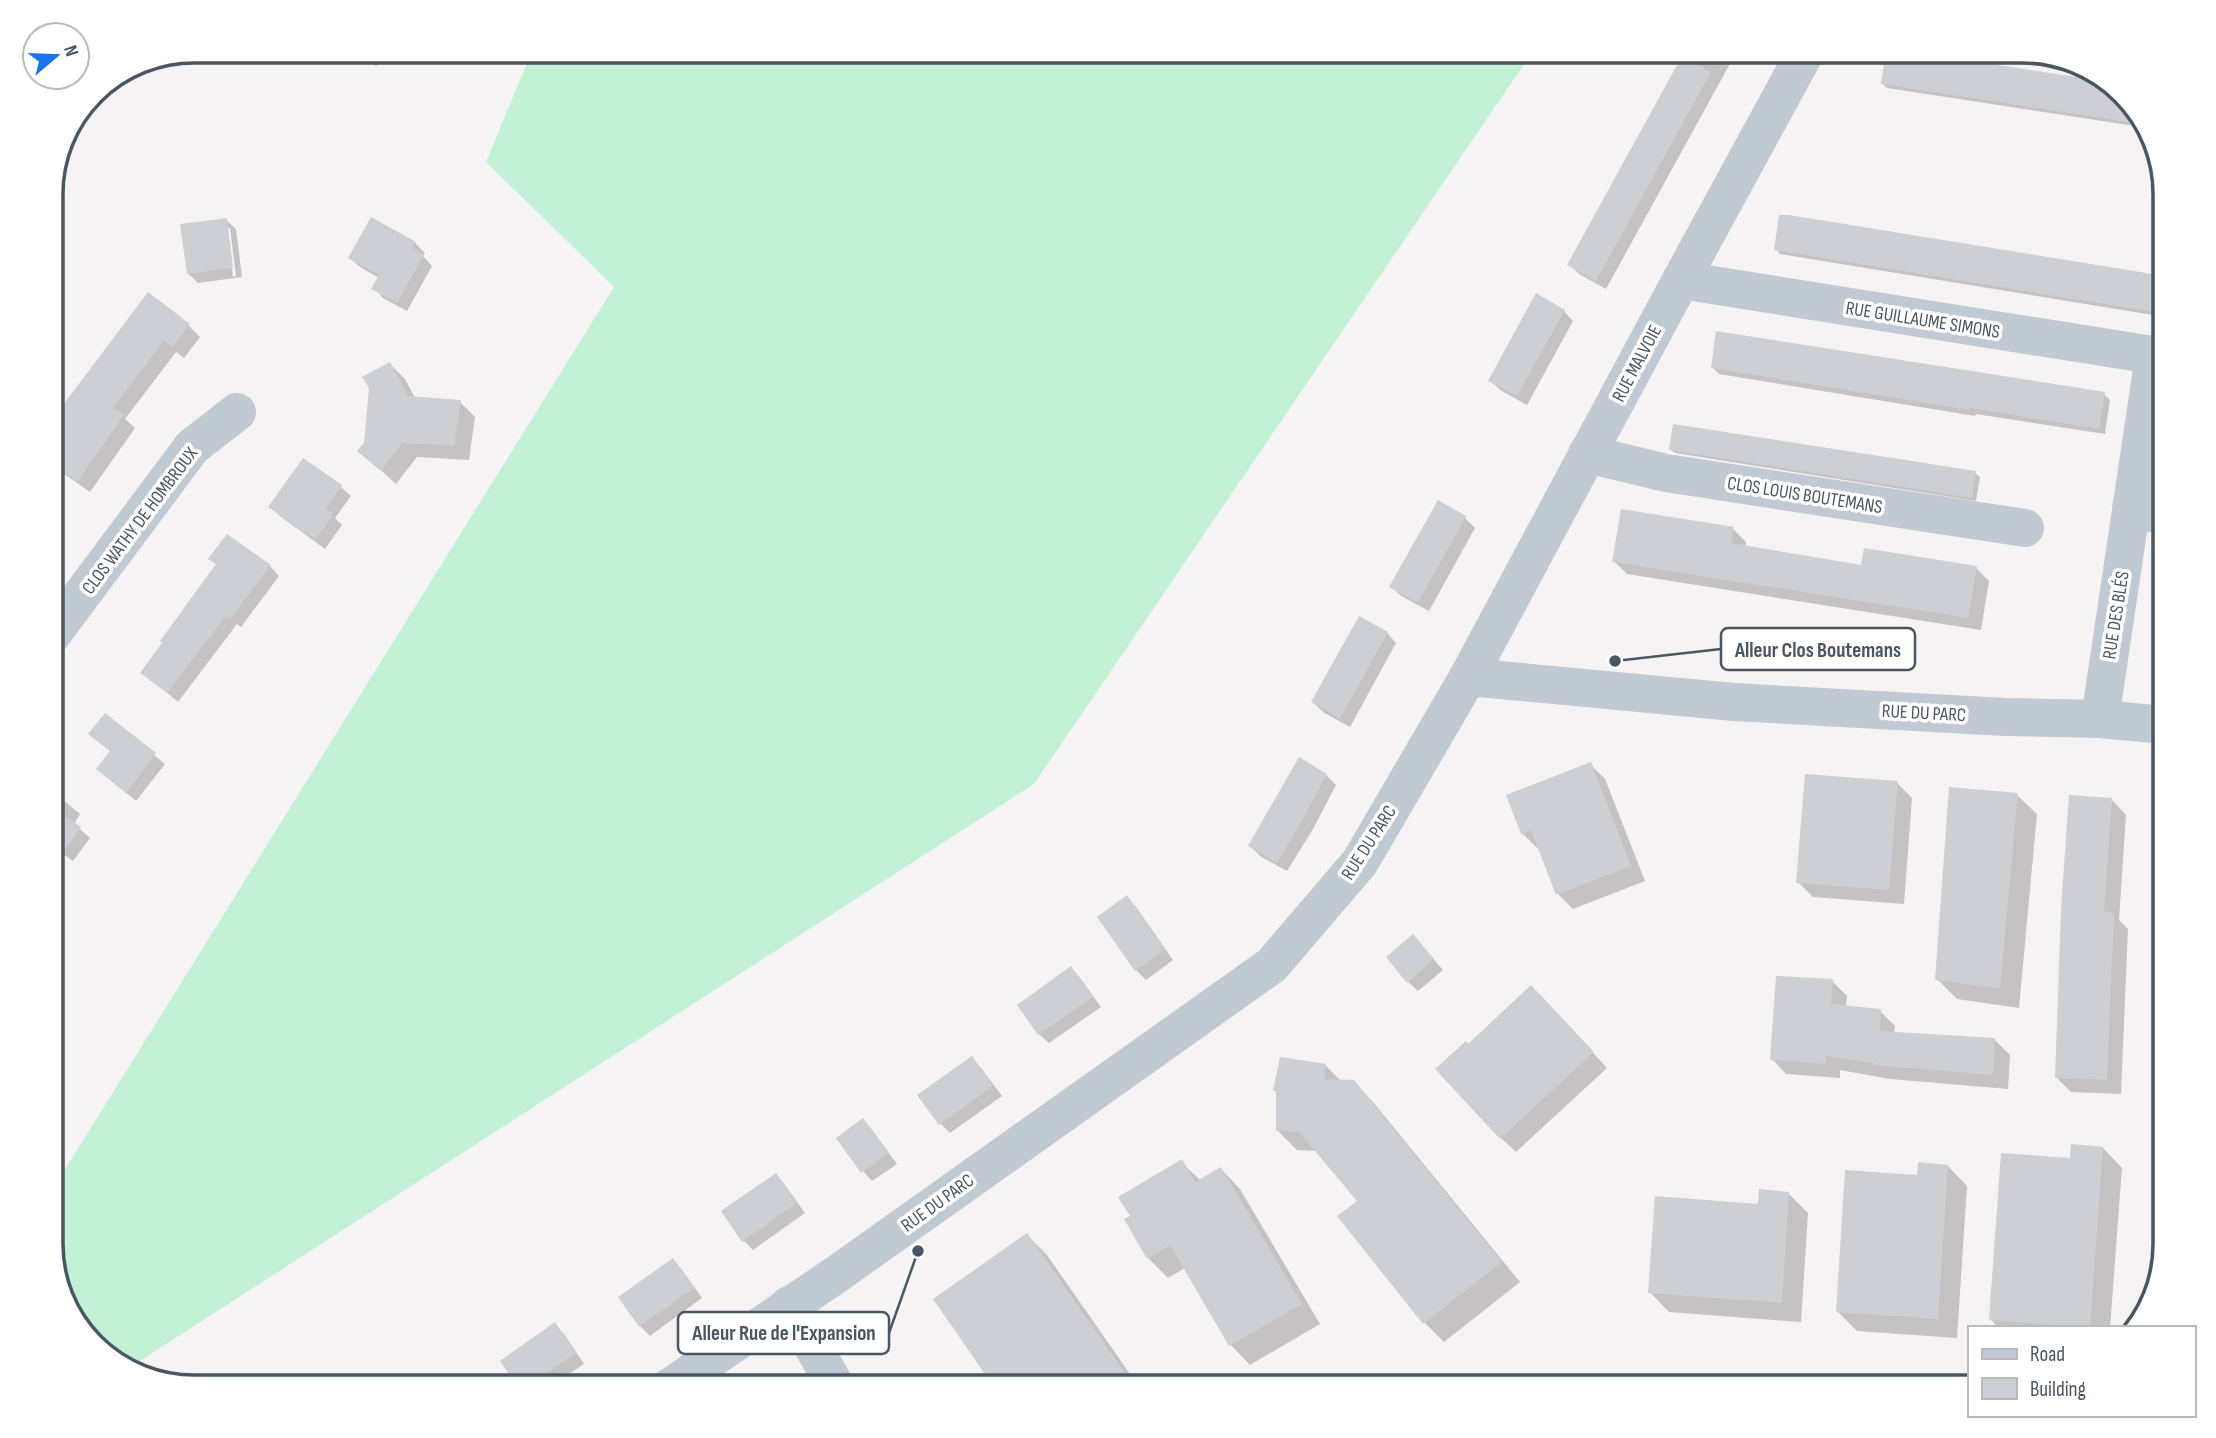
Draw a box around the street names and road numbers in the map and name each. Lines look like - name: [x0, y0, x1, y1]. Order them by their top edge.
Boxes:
- street label: RUE GUILLAUME SIMONS: [1844, 297, 2002, 344]
- street label: RUE MALVOIE: [1607, 321, 1667, 406]
- street label: CLOS WATHY DE HOMBROUX: [77, 443, 203, 599]
- street label: CLOS LOUIS BOUTEMANS: [1726, 472, 1884, 519]
- street label: RUE DES BLÉS: [2098, 570, 2135, 661]
- street label: RUE DU PARC: [1881, 700, 1967, 727]
- street label: RUE DU PARC: [1337, 801, 1402, 884]
- street label: RUE DU PARC: [897, 1169, 979, 1237]

